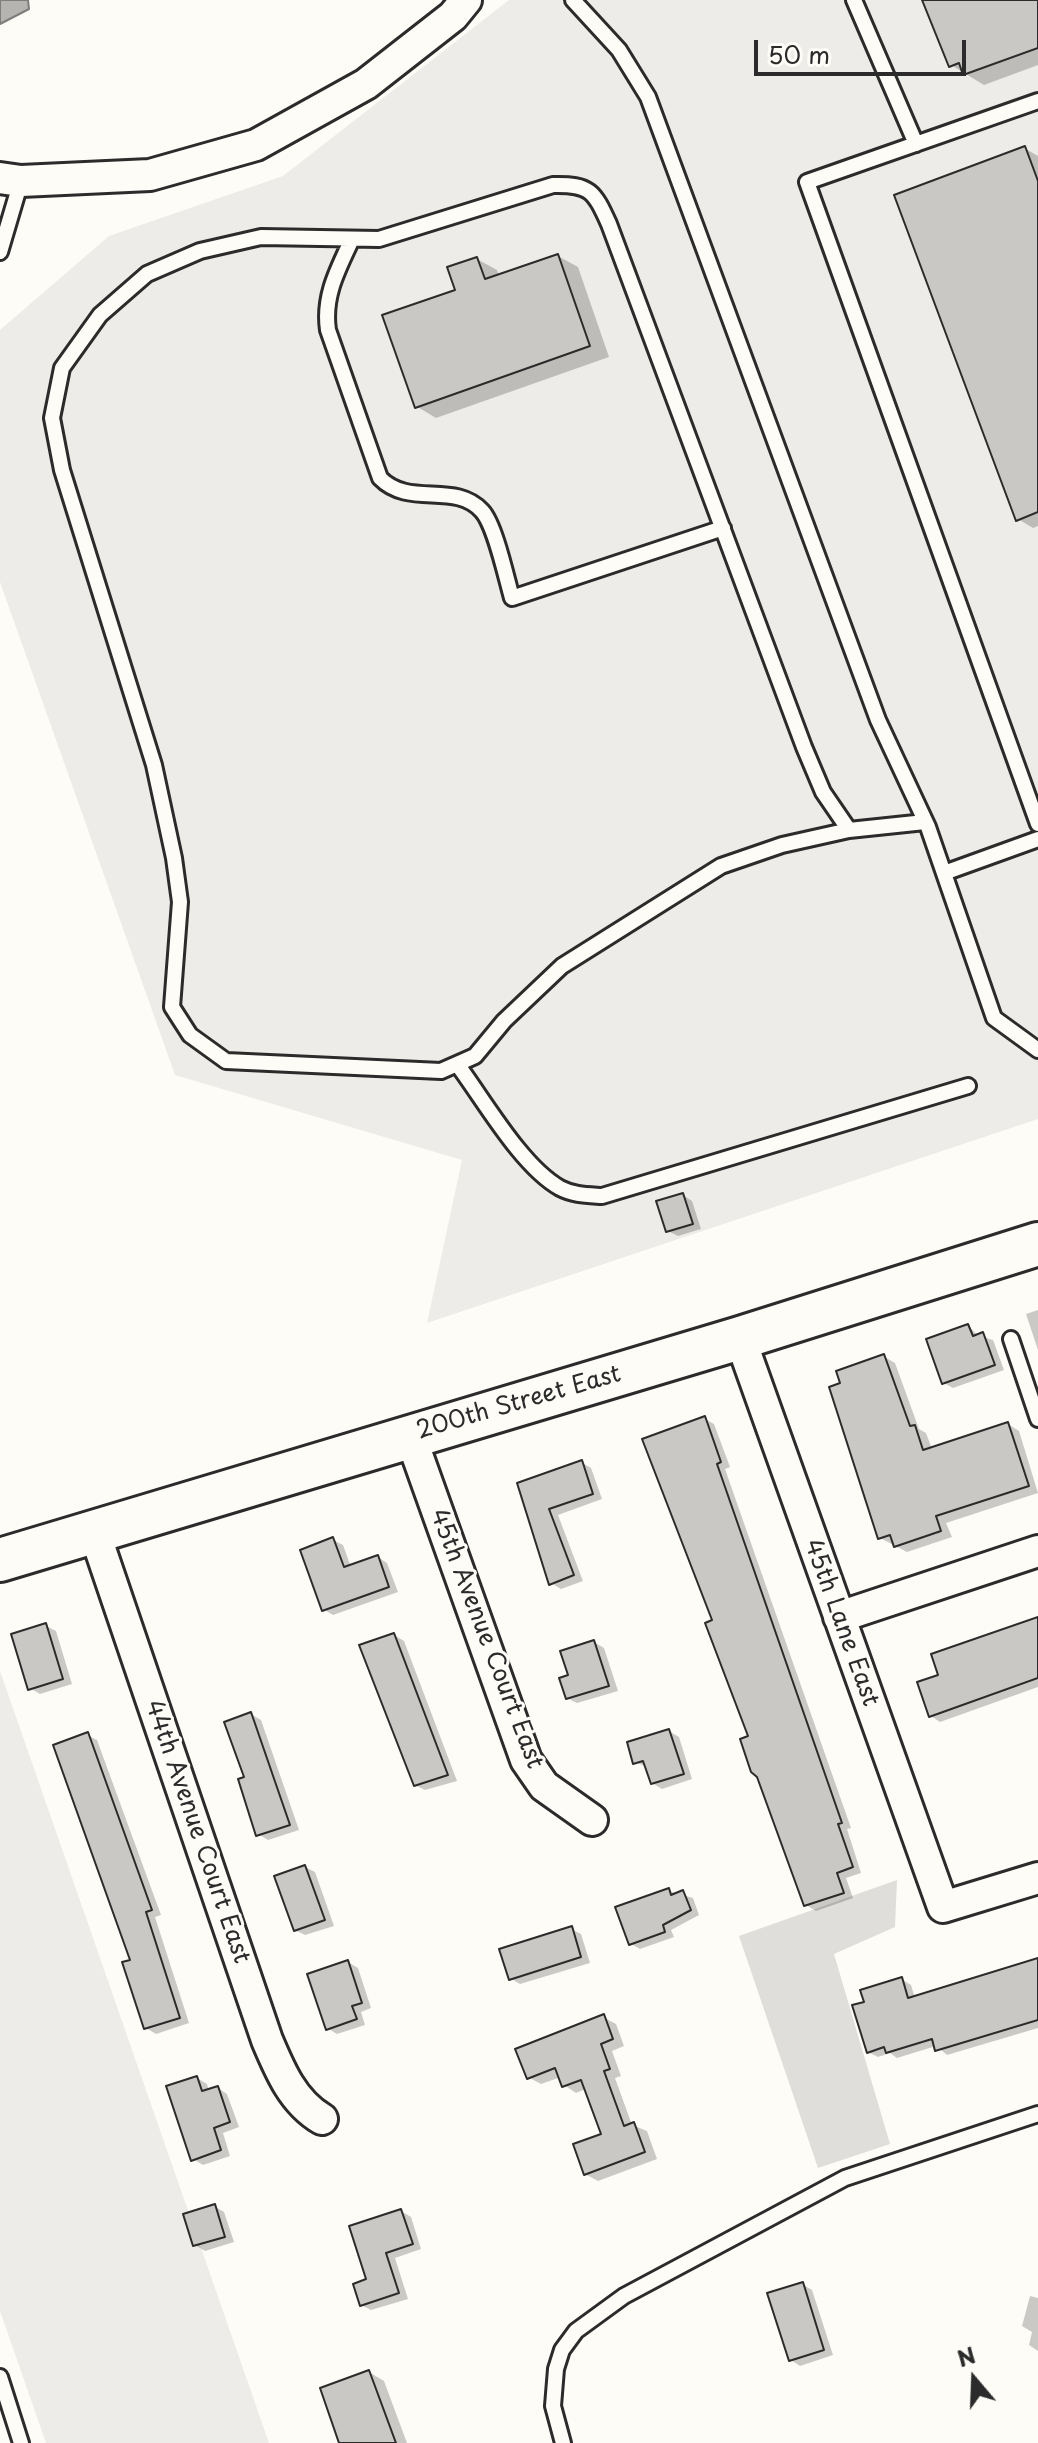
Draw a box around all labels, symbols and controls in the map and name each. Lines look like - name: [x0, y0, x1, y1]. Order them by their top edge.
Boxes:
- scale bar: [758, 24, 970, 74]
- text: 50 m: [768, 36, 830, 72]
- street label: 200th Street East: [414, 1360, 624, 1446]
- street label: 45th Avenue Court East: [423, 1505, 549, 1773]
- street label: 45th Lane East: [797, 1536, 885, 1710]
- street label: 44th Avenue Court East: [138, 1697, 256, 1967]
- text: N: [952, 2337, 980, 2374]
- north arrow: [934, 2339, 1014, 2419]

